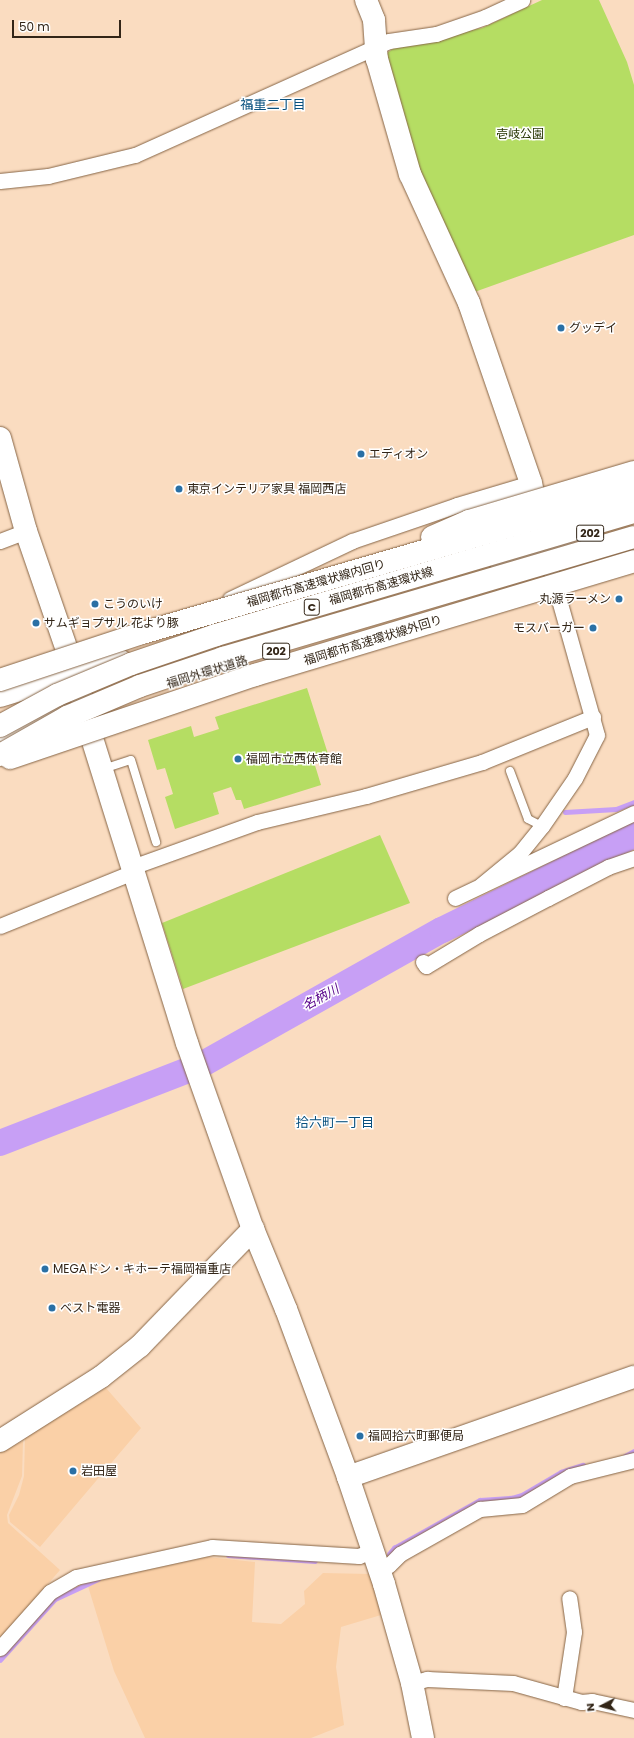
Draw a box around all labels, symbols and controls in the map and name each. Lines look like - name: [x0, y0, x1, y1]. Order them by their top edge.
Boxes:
- scale bar: [14, 12, 123, 38]
- text: 50 m: [19, 18, 50, 35]
- district label: 福重二丁目: [241, 97, 305, 113]
- park label: 壱岐公園: [496, 127, 544, 141]
- place label: グッデイ: [569, 321, 617, 335]
- marker: グッデイ: [556, 323, 566, 333]
- place label: エディオン: [369, 447, 429, 461]
- marker: エディオン: [356, 449, 366, 459]
- place label: 東京インテリア家具 福岡西店: [187, 482, 346, 496]
- marker: 東京インテリア家具 福岡西店: [174, 484, 184, 494]
- road number: 202: [576, 524, 604, 542]
- street label: 福岡都市高速環状線内回り: [245, 556, 387, 610]
- street label: 福岡都市高速環状線: [327, 564, 435, 608]
- place label: 丸源ラーメン: [539, 592, 611, 606]
- marker: 丸源ラーメン: [614, 594, 624, 604]
- place label: こうのいけ: [103, 597, 163, 611]
- road number: C: [303, 598, 321, 616]
- marker: こうのいけ: [90, 599, 100, 609]
- street label: 福岡都市高速環状線外回り: [302, 612, 444, 668]
- place label: サムギョプサル 花より豚: [44, 616, 179, 630]
- marker: サムギョプサル 花より豚: [31, 618, 41, 628]
- place label: モスバーガー: [513, 621, 585, 635]
- marker: モスバーガー: [588, 623, 598, 633]
- road number: 202: [262, 642, 290, 660]
- street label: 福岡外環状道路: [165, 653, 249, 691]
- place label: 福岡市立西体育館: [246, 752, 342, 766]
- marker: 福岡市立西体育館: [233, 754, 243, 764]
- water label: 名柄川: [300, 982, 342, 1014]
- district label: 拾六町一丁目: [296, 1115, 374, 1131]
- place label: MEGAドン・キホーテ福岡福重店: [53, 1262, 231, 1276]
- marker: MEGAドン・キホーテ福岡福重店: [40, 1264, 50, 1274]
- place label: ベスト電器: [60, 1301, 120, 1315]
- marker: ベスト電器: [47, 1303, 57, 1313]
- place label: 福岡拾六町郵便局: [368, 1429, 464, 1443]
- marker: 福岡拾六町郵便局: [355, 1431, 365, 1441]
- place label: 岩田屋: [81, 1464, 117, 1478]
- marker: 岩田屋: [68, 1466, 78, 1476]
- north arrow: [582, 1686, 622, 1726]
- text: N: [582, 1702, 598, 1712]

